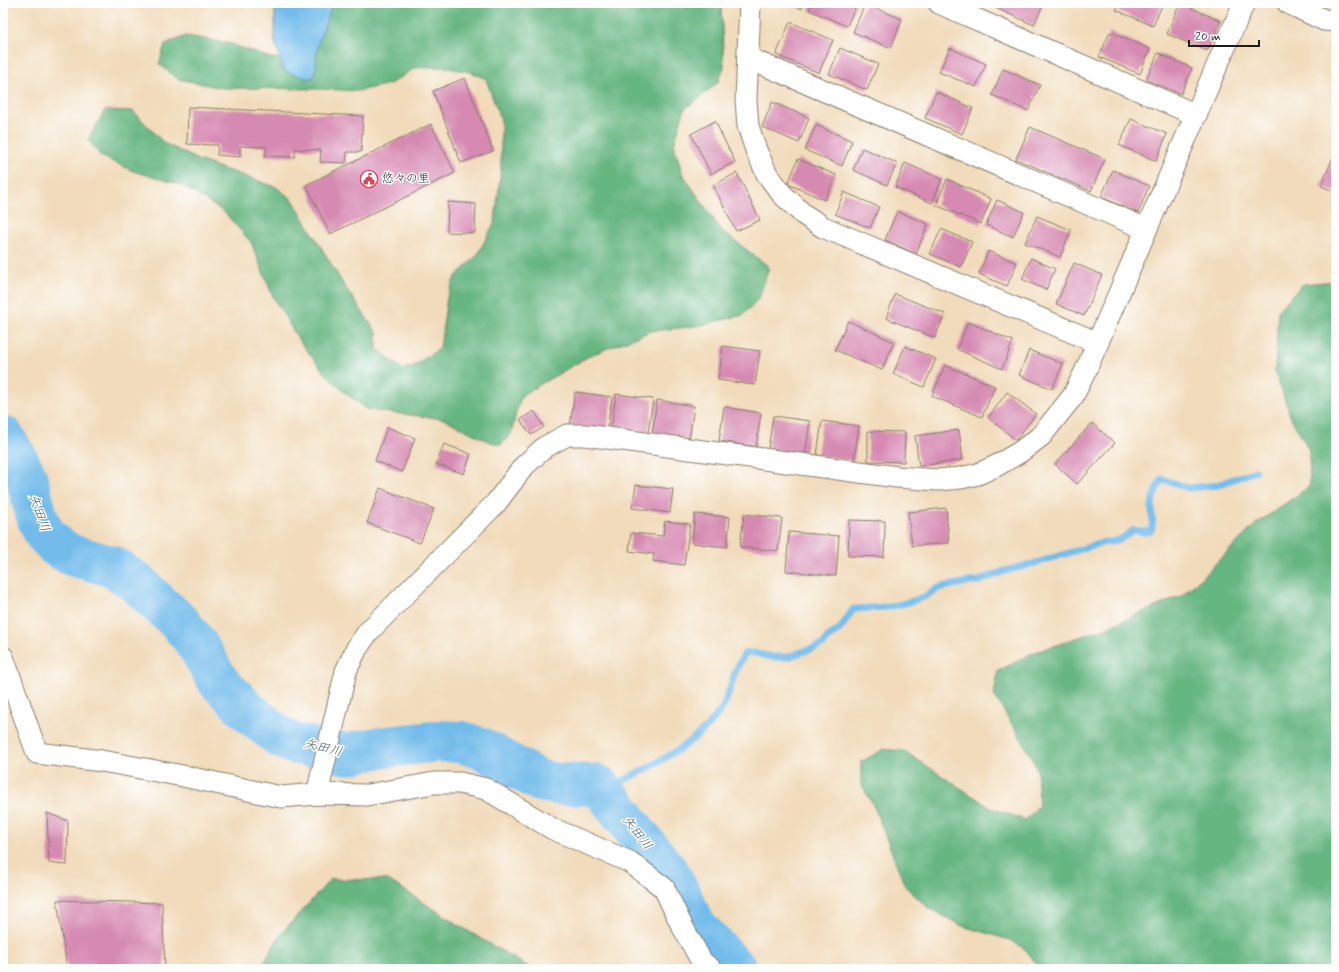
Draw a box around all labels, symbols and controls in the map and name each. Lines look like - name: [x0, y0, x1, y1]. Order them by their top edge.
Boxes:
- scale bar: [1189, 22, 1259, 48]
- text: 20 m: [1195, 29, 1221, 45]
- public building icon: 悠々の里: [359, 169, 379, 189]
- place label: 悠々の里: [382, 171, 430, 187]
- water label: 矢田川: [24, 492, 54, 534]
- water label: 矢田川: [302, 735, 344, 761]
- water label: 矢田川: [618, 812, 656, 854]

